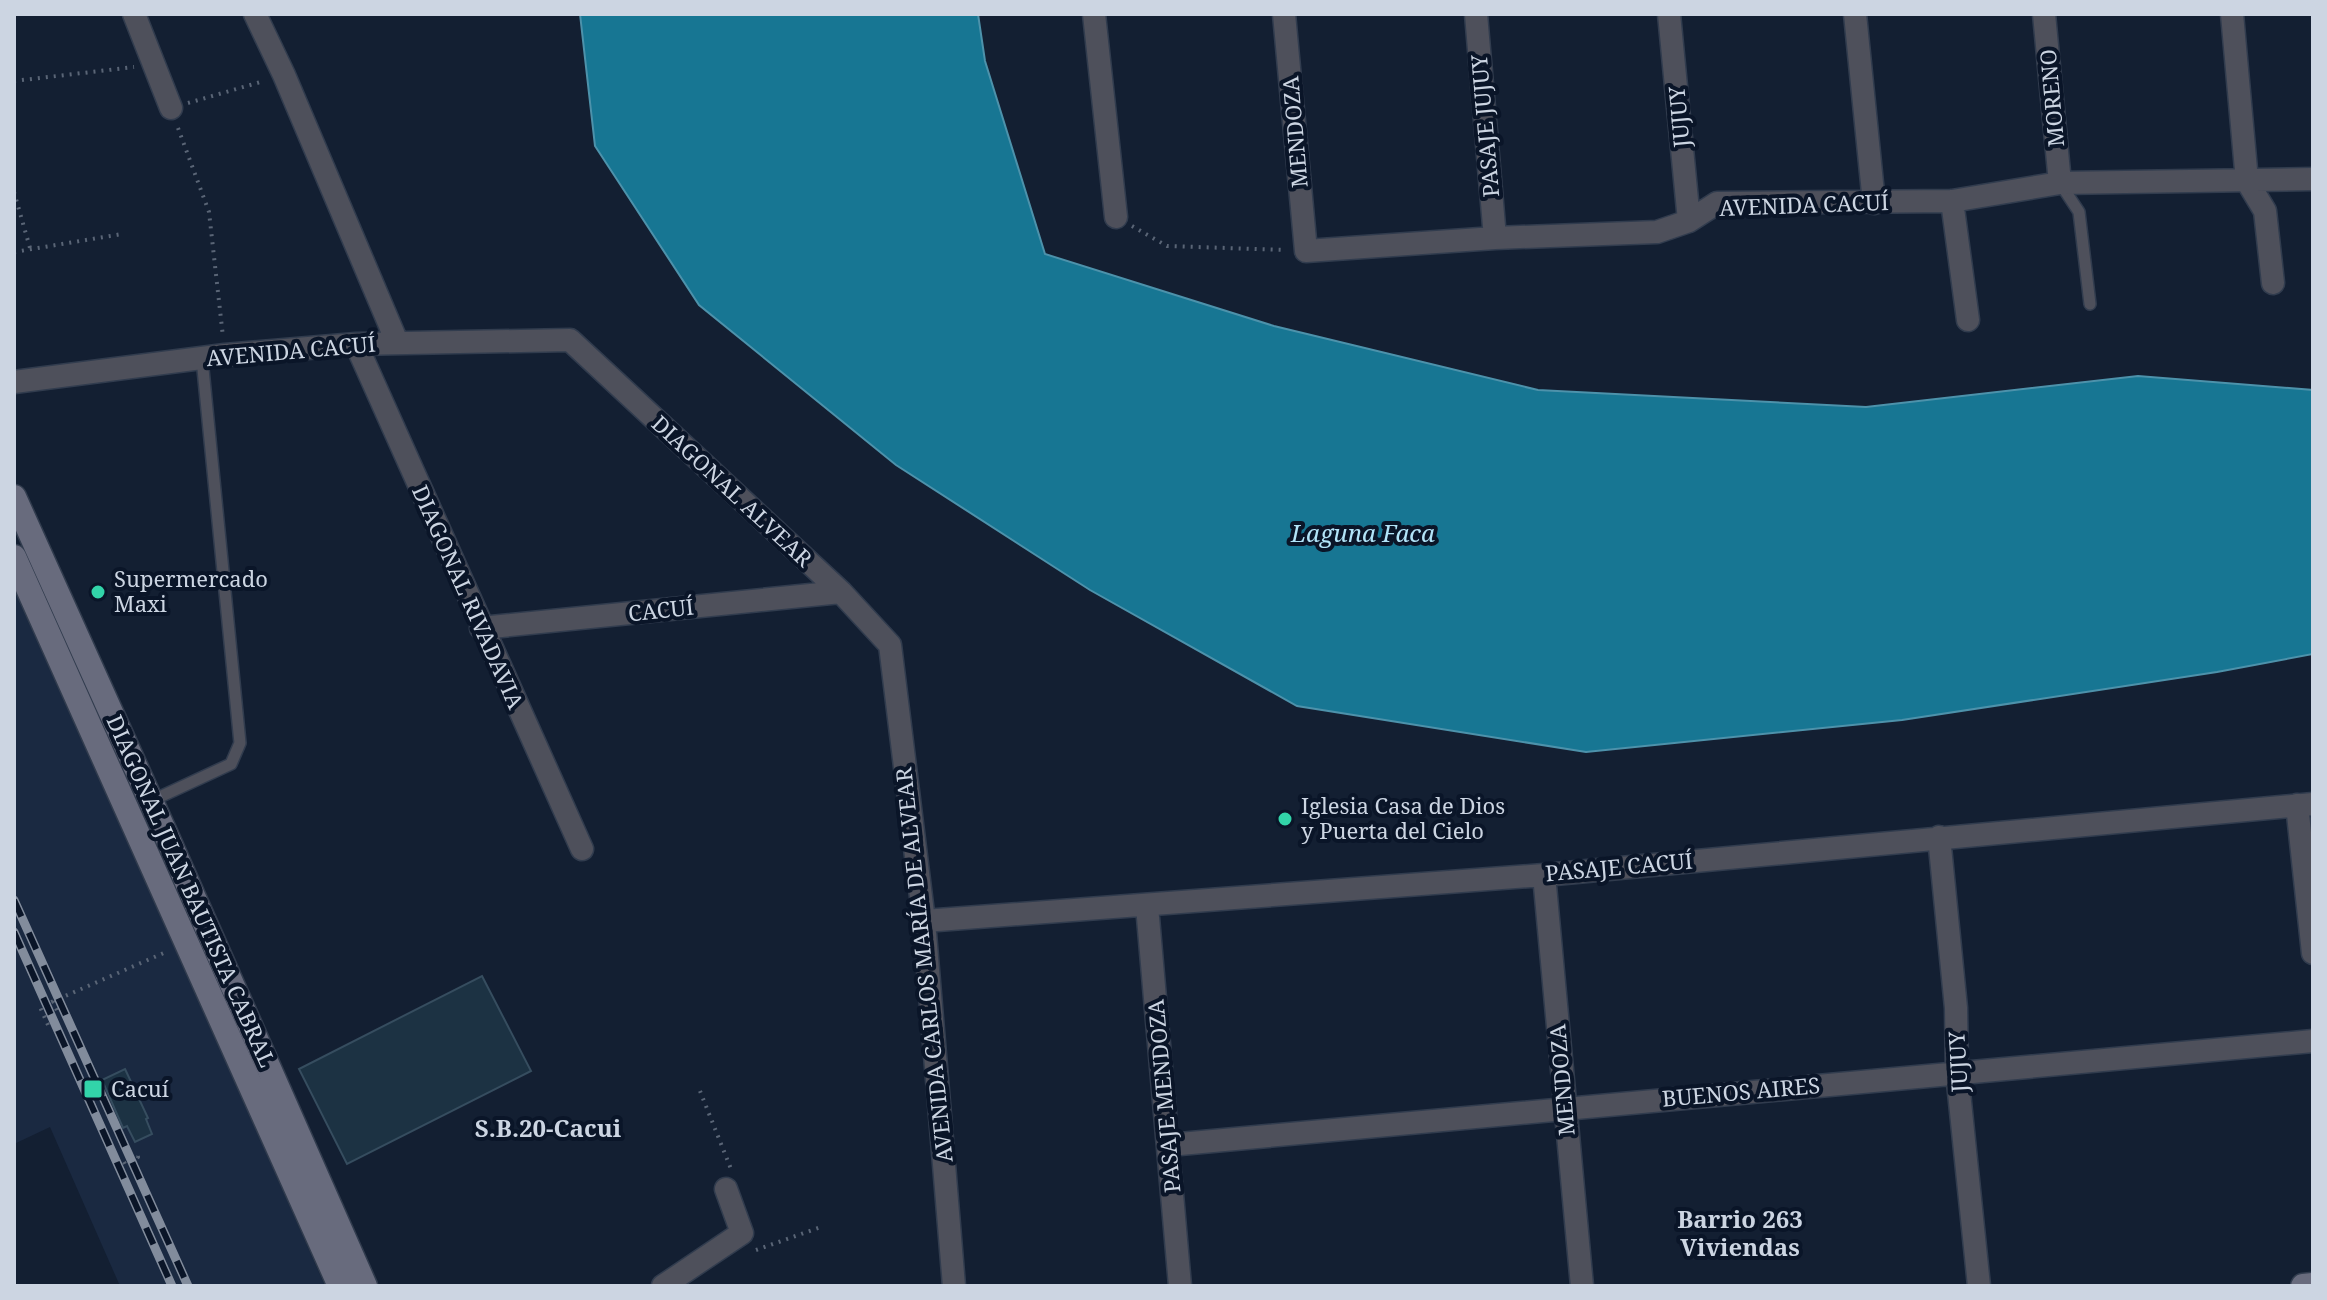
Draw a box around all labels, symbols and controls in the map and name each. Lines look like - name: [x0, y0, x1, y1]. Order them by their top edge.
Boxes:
- street label: MORENO: [2032, 48, 2070, 148]
- street label: PASAJE JUJUY: [1463, 53, 1505, 199]
- street label: MENDOZA: [1274, 75, 1314, 189]
- street label: JUJUY: [1660, 85, 1696, 150]
- street label: AVENIDA CACUÍ: [1719, 186, 1889, 222]
- street label: AVENIDA CACUÍ: [205, 328, 377, 372]
- street label: DIAGONAL ALVEAR: [646, 408, 820, 573]
- street label: DIAGONAL RIVADAVIA: [406, 480, 532, 714]
- water label: Laguna Faca: [1290, 516, 1435, 549]
- place label: Supermercado Maxi: [114, 563, 268, 618]
- marker: Supermercado Maxi: [89, 583, 107, 601]
- street label: CACUÍ: [627, 591, 695, 627]
- street label: DIAGONAL JUAN BAUTISTA CABRAL: [100, 710, 283, 1071]
- street label: AVENIDA CARLOS MARÍA DE ALVEAR: [887, 766, 959, 1164]
- place label: Iglesia Casa de Dios y Puerta del Cielo: [1301, 790, 1505, 845]
- marker: Iglesia Casa de Dios y Puerta del Cielo: [1276, 810, 1294, 828]
- street label: PASAJE CACUÍ: [1544, 845, 1694, 887]
- street label: PASAJE MENDOZA: [1140, 998, 1186, 1194]
- street label: MENDOZA: [1541, 1023, 1581, 1137]
- street label: JUJUY: [1940, 1031, 1974, 1094]
- street label: BUENOS AIRES: [1661, 1069, 1821, 1113]
- place label: Cacuí: [111, 1073, 169, 1103]
- marker: Cacuí: [82, 1078, 104, 1100]
- district label: S.B.20-Cacui: [475, 1111, 622, 1144]
- district label: Barrio 263 Viviendas: [1677, 1202, 1803, 1263]

